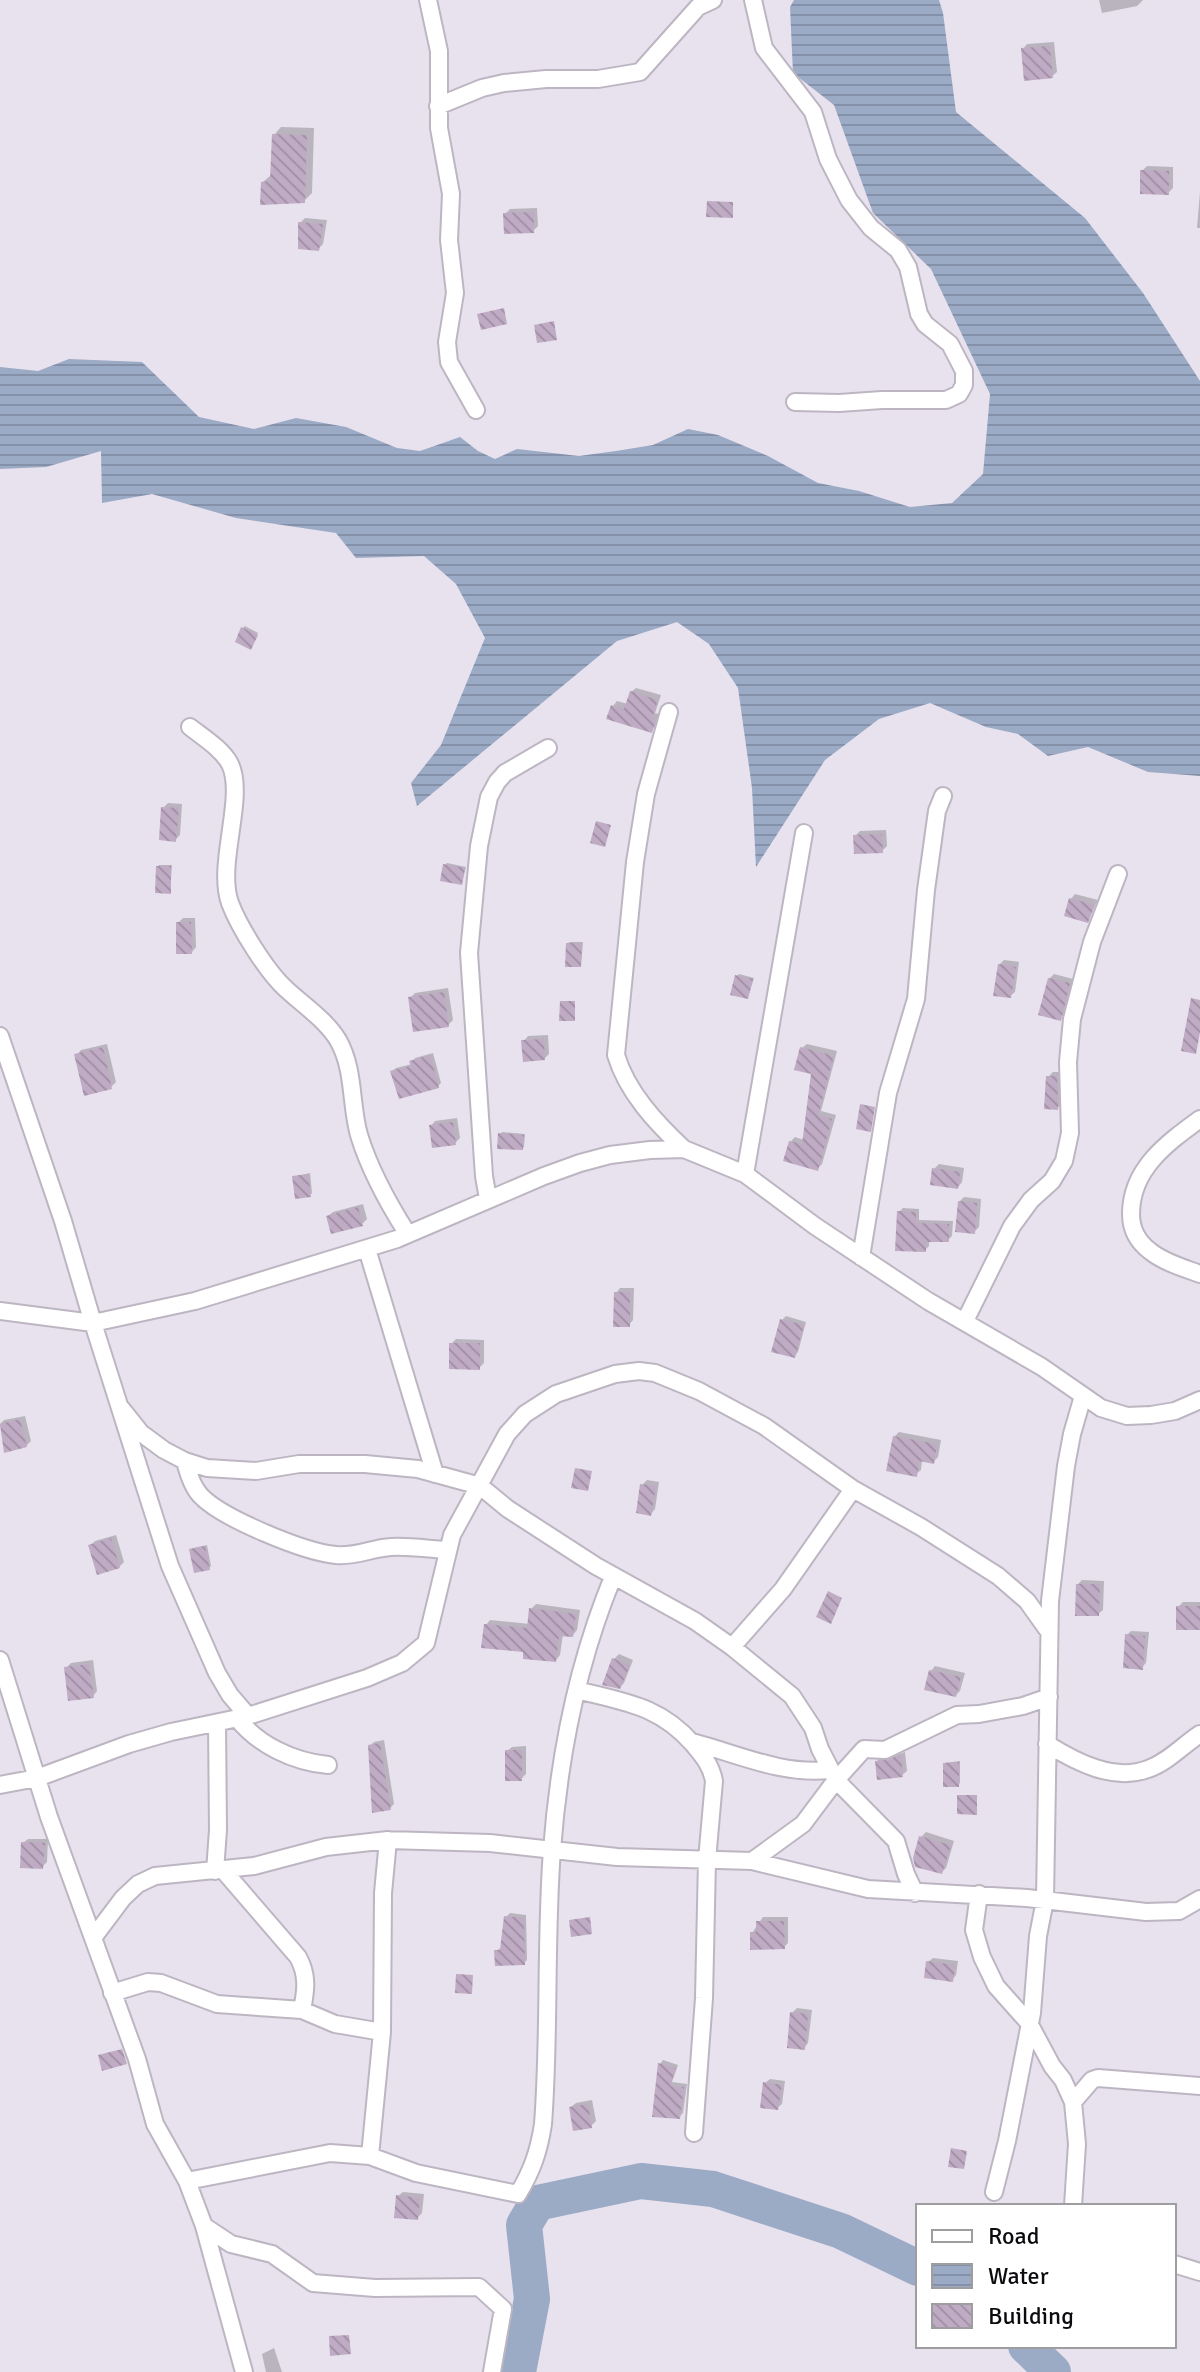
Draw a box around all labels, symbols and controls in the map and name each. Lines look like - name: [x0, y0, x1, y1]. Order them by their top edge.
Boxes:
- legend: [916, 2204, 1176, 2348]
- text: Road: [988, 2221, 1039, 2251]
- text: Water: [988, 2261, 1049, 2291]
- text: Building: [988, 2301, 1074, 2331]

